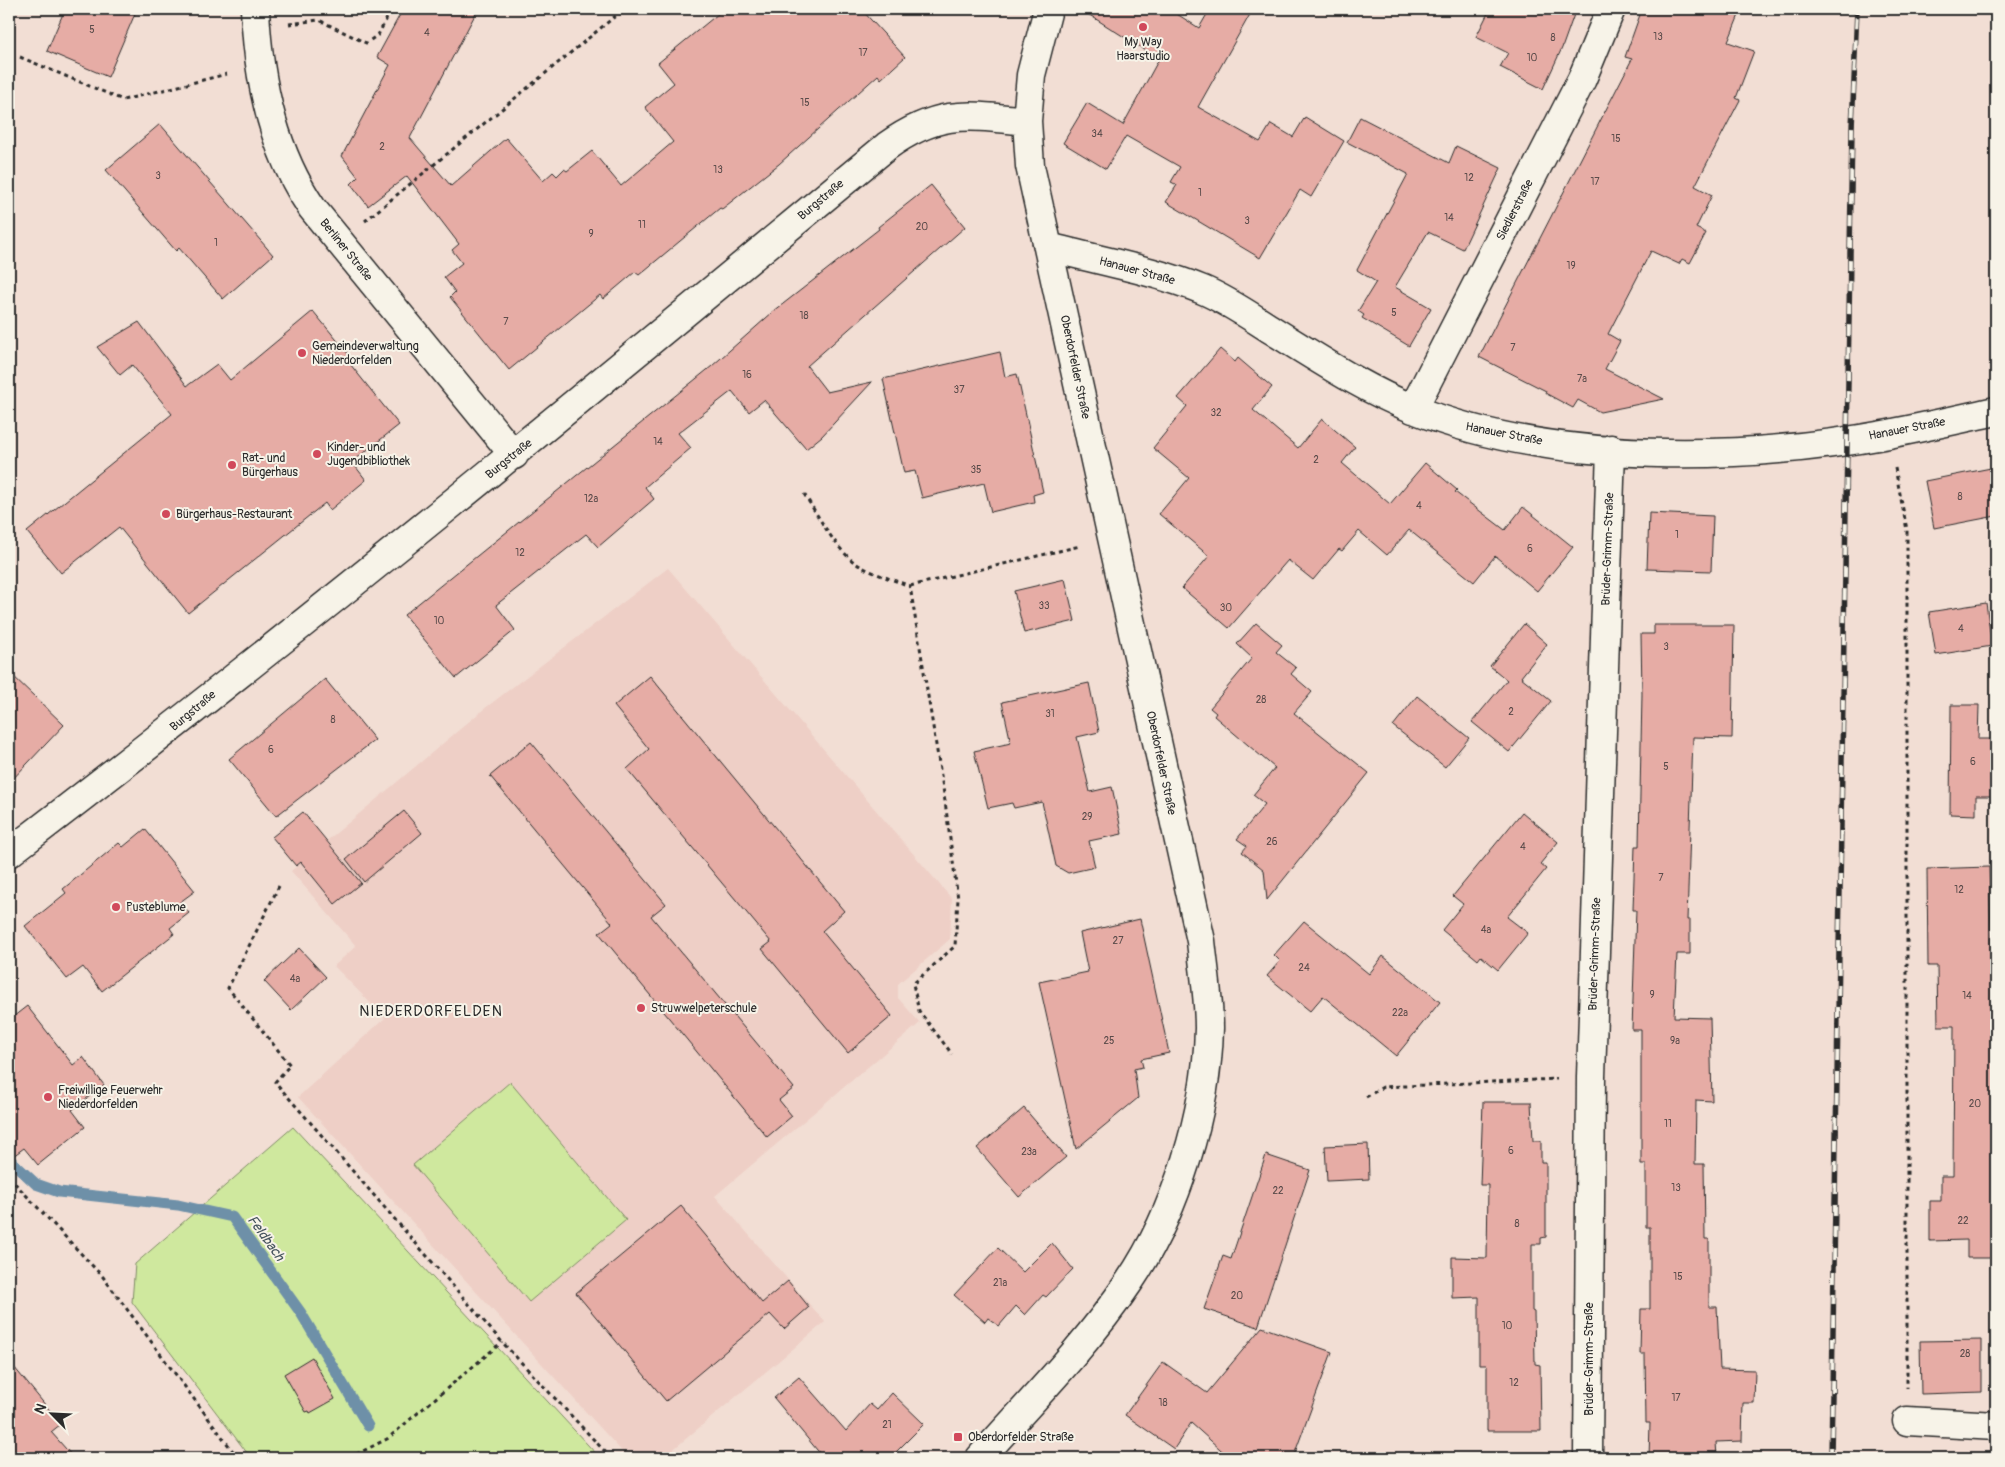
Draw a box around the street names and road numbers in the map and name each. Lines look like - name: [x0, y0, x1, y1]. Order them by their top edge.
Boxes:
- street label: Burgstraße: [795, 176, 847, 224]
- street label: Siedlerstraße: [1493, 177, 1537, 243]
- street label: Berliner Straße: [316, 216, 376, 284]
- street label: Hanauer Straße: [1097, 254, 1177, 288]
- street label: Oberdorfelder Straße: [1057, 314, 1093, 420]
- street label: Hanauer Straße: [1867, 414, 1947, 444]
- street label: Hanauer Straße: [1464, 419, 1544, 449]
- street label: Burgstraße: [483, 436, 535, 482]
- street label: Brüder-Grimm-Straße: [1599, 492, 1617, 606]
- street label: Burgstraße: [167, 687, 219, 735]
- street label: Oberdorfelder Straße: [1143, 710, 1179, 816]
- street label: Brüder-Grimm-Straße: [1586, 897, 1604, 1011]
- street label: Brüder-Grimm-Straße: [1582, 1302, 1597, 1416]

